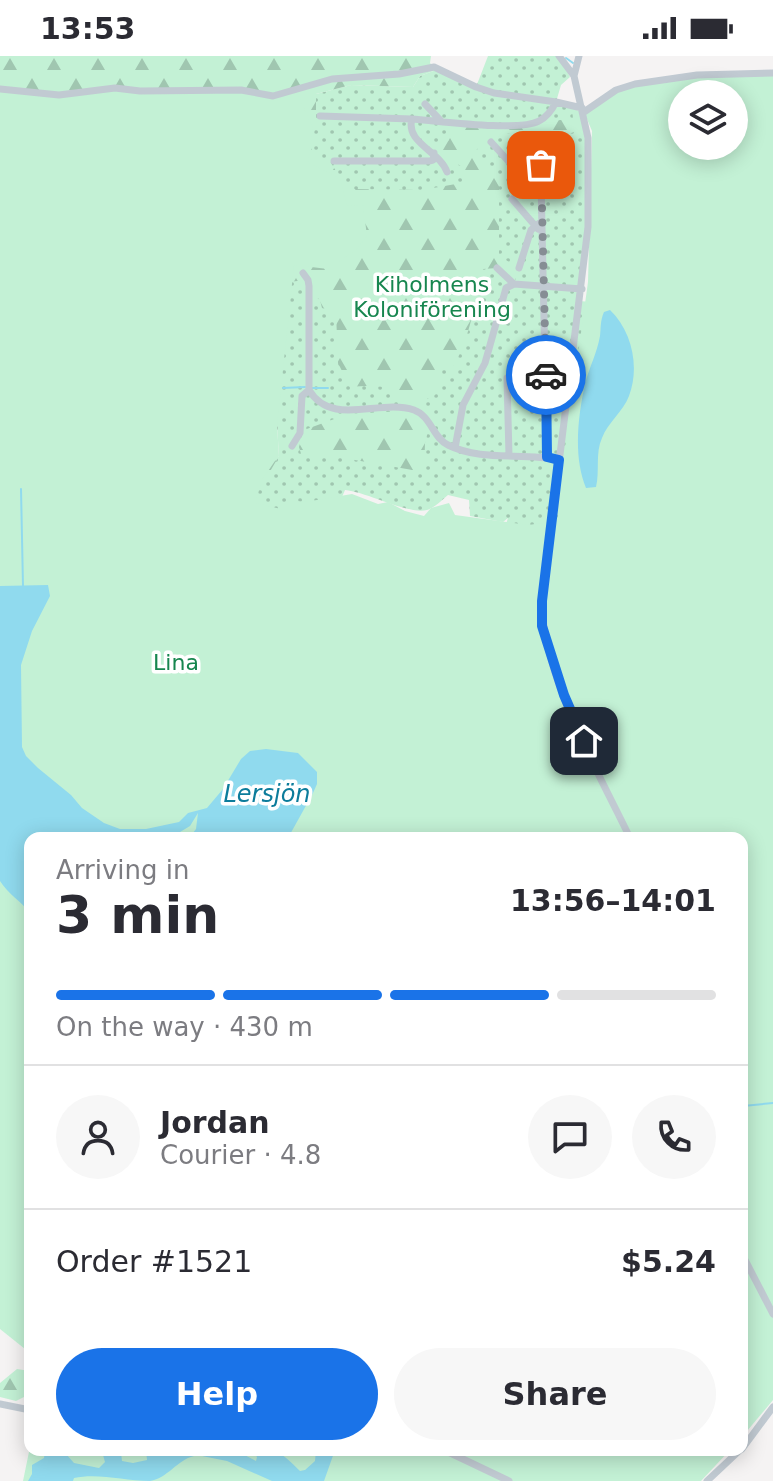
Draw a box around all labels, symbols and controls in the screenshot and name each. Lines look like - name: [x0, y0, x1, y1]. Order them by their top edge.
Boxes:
- text: 13:53: [40, 11, 136, 46]
- map controls: [668, 80, 748, 160]
- button: layers: [668, 80, 748, 160]
- pin: [507, 131, 575, 199]
- icon: bag: [519, 143, 563, 187]
- park label: Kiholmens Koloniförening: [353, 272, 511, 322]
- courier: [506, 335, 586, 415]
- icon: car: [524, 353, 568, 397]
- park label: Lina: [153, 650, 199, 675]
- pin: [550, 707, 618, 775]
- icon: home: [562, 719, 606, 763]
- water label: Lersjön: [223, 780, 311, 808]
- text: Arriving in: [56, 855, 190, 885]
- text: 13:56–14:01: [510, 883, 716, 918]
- text: 3 min: [56, 885, 219, 945]
- text: On the way · 430 m: [56, 1012, 313, 1042]
- button: person: [56, 1095, 140, 1179]
- button: chat: [528, 1095, 612, 1179]
- button: phone: [632, 1095, 716, 1179]
- text: Jordan: [160, 1105, 270, 1140]
- text: Courier · 4.8: [160, 1140, 321, 1170]
- text: Order #1521: [56, 1244, 252, 1279]
- text: $5.24: [621, 1244, 716, 1279]
- button: Help: [56, 1348, 378, 1440]
- button: Share: [394, 1348, 716, 1440]

